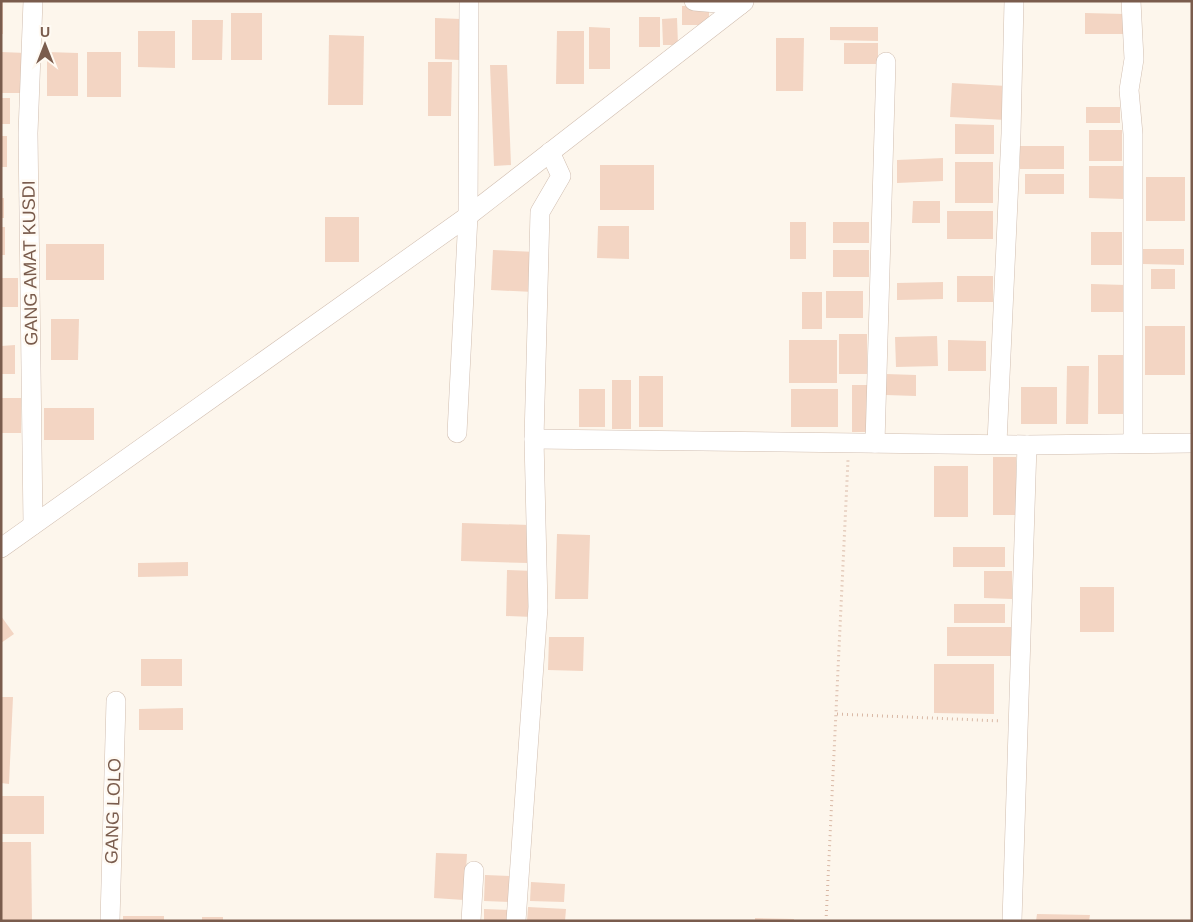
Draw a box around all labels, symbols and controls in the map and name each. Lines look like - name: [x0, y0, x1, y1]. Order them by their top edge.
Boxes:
- north arrow: [20, 20, 70, 70]
- text: U: [40, 24, 50, 40]
- street label: GANG AMAT KUSDI: [19, 180, 41, 346]
- street label: GANG LOLO: [101, 758, 125, 864]

